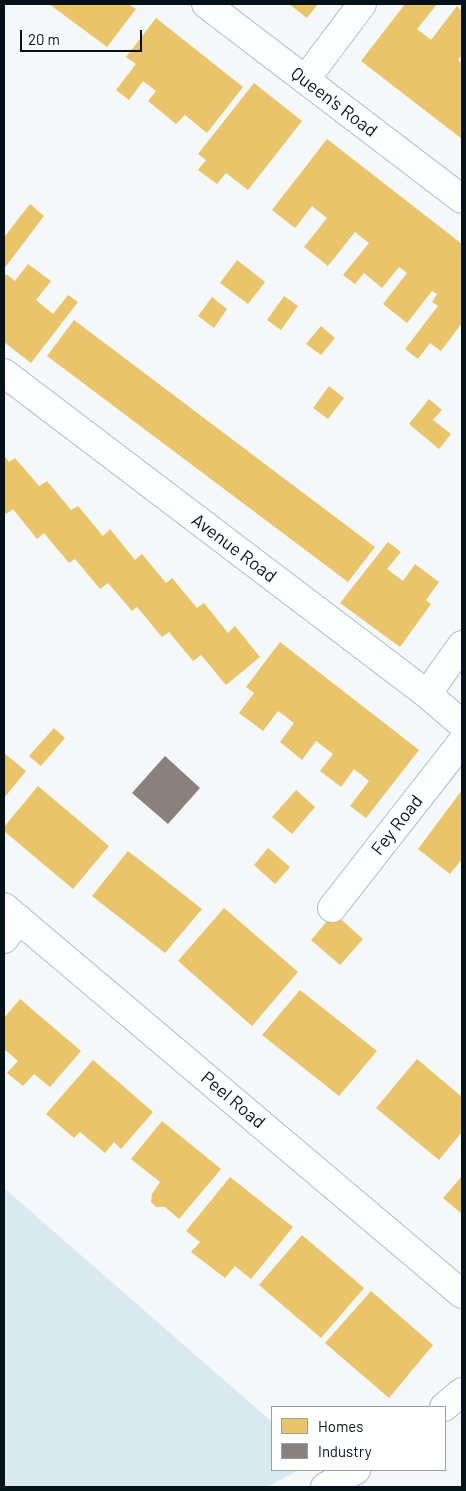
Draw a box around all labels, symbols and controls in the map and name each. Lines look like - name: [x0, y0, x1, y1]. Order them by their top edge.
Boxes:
- scale bar: [22, 20, 145, 52]
- text: 20 m: [28, 30, 60, 48]
- street label: Queen's Road: [287, 63, 381, 141]
- street label: Avenue Road: [187, 509, 281, 587]
- street label: Fey Road: [367, 791, 427, 859]
- street label: Peel Road: [197, 1067, 269, 1133]
- legend: [271, 1406, 446, 1471]
- text: Homes: [318, 1417, 363, 1435]
- text: Industry: [318, 1442, 372, 1460]

